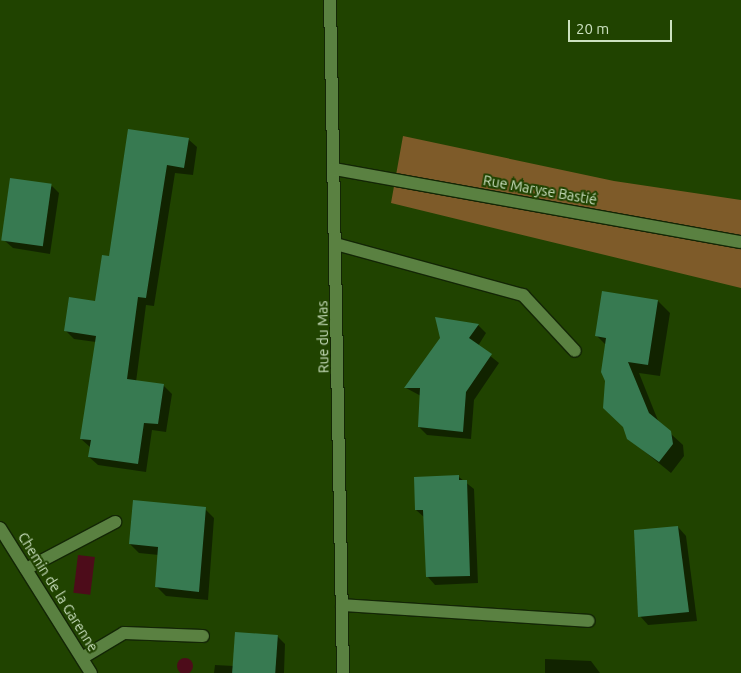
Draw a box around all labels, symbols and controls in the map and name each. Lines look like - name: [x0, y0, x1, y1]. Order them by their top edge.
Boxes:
- scale bar: [571, 10, 675, 42]
- text: 20 m: [576, 20, 609, 37]
- street label: Rue Maryse Bastié: [482, 172, 598, 208]
- street label: Rue du Mas: [314, 301, 332, 373]
- street label: Chemin de la Garenne: [14, 529, 102, 655]

